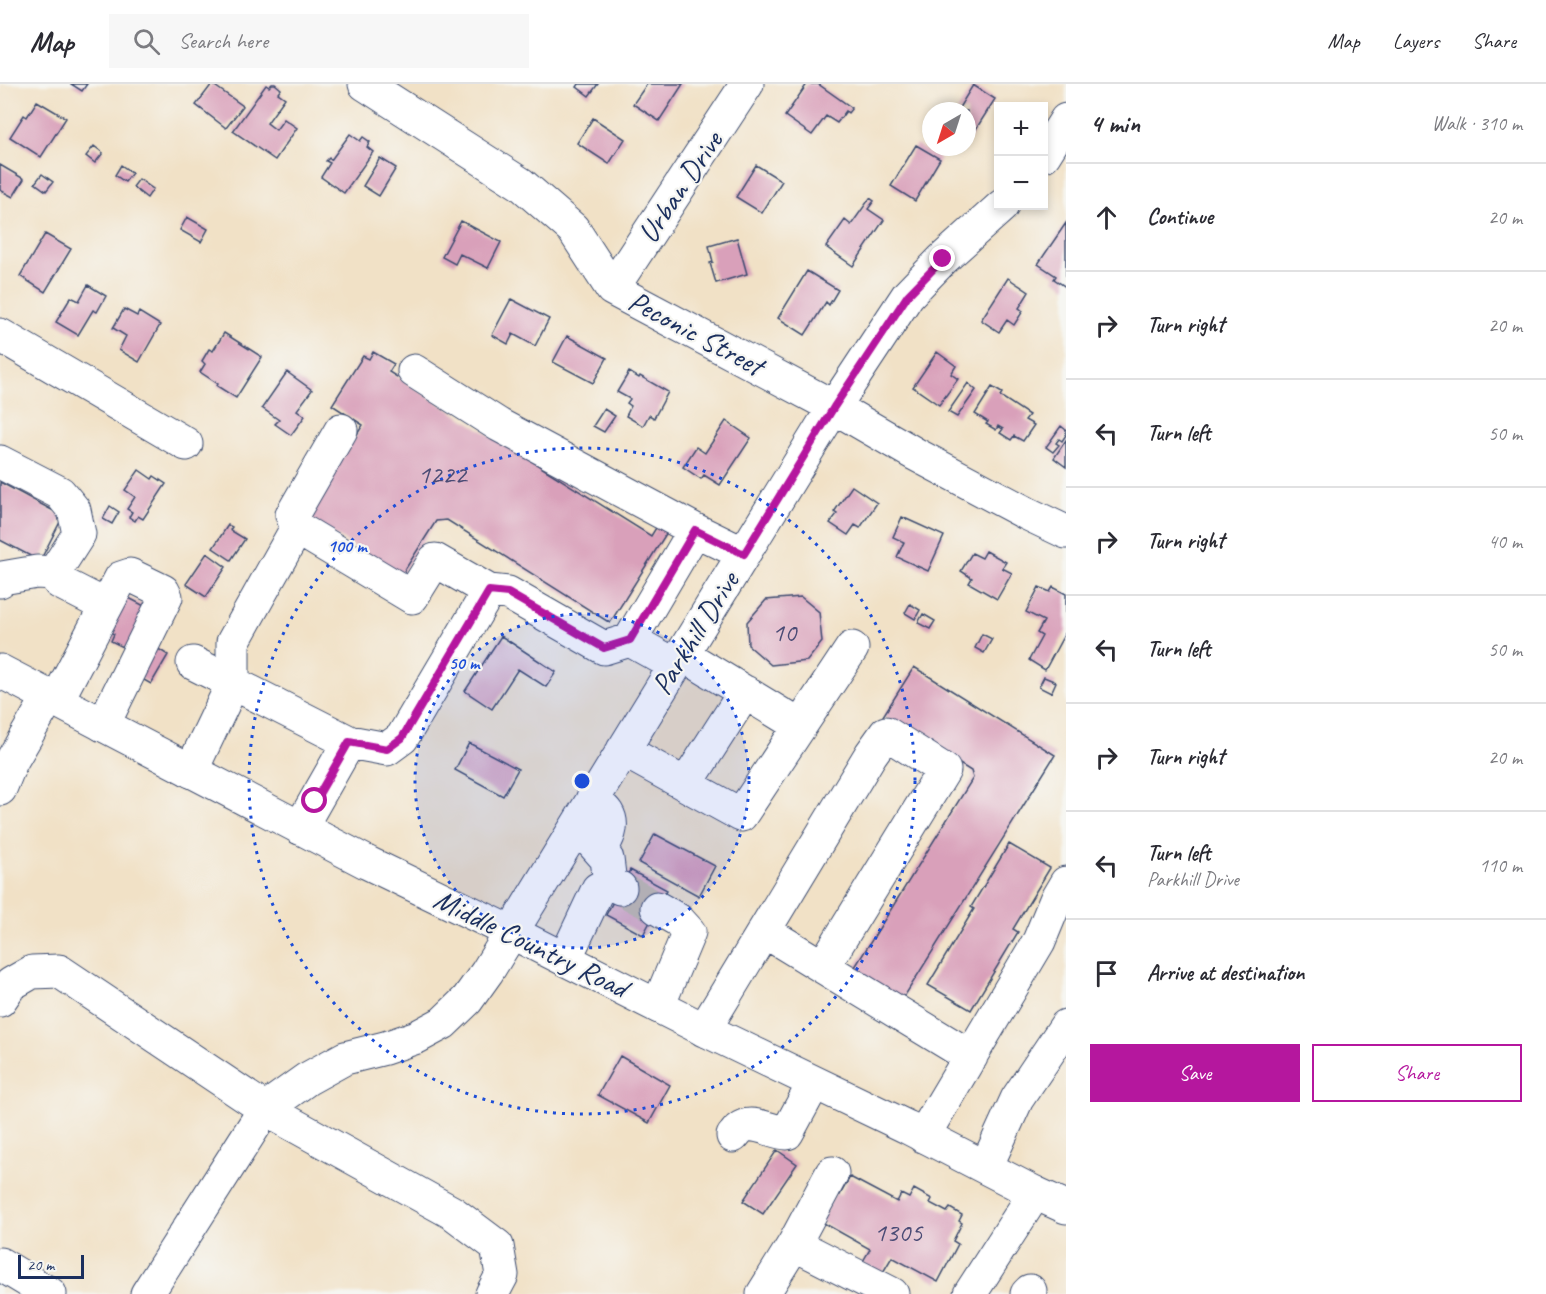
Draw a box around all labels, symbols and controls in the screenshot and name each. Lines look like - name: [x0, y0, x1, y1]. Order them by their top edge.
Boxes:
- search box: [109, 14, 529, 68]
- text: Map: [30, 24, 73, 59]
- icon: search: [130, 25, 163, 58]
- text: Search here: [178, 27, 268, 55]
- text: Map: [1327, 28, 1360, 54]
- text: Layers: [1393, 28, 1439, 54]
- text: Share: [1472, 28, 1516, 54]
- north arrow: [922, 102, 976, 156]
- map controls: [994, 102, 1048, 210]
- button: +: [994, 102, 1048, 156]
- text: 4 min: [1090, 107, 1140, 140]
- text: Walk · 310 m: [1432, 111, 1522, 136]
- street label: Urban Drive: [629, 122, 732, 250]
- button: −: [994, 156, 1048, 210]
- icon: ahead: [1090, 201, 1123, 234]
- text: Continue: [1147, 203, 1213, 231]
- text: 20 m: [1488, 205, 1522, 230]
- route end: [929, 245, 955, 271]
- street label: Peconic Street: [622, 282, 773, 386]
- icon: right: [1090, 309, 1123, 342]
- text: Turn right: [1147, 311, 1224, 339]
- text: 20 m: [1488, 313, 1522, 338]
- icon: left: [1090, 417, 1123, 450]
- text: Turn left: [1147, 419, 1211, 447]
- text: 50 m: [1488, 421, 1522, 446]
- house number: 1222: [418, 457, 468, 491]
- icon: right: [1090, 525, 1123, 558]
- text: Turn right: [1147, 527, 1224, 555]
- text: 40 m: [1488, 529, 1522, 554]
- text: 100 m: [328, 535, 368, 557]
- street label: Parkhill Drive: [642, 563, 749, 701]
- house number: 10: [772, 615, 798, 649]
- icon: left: [1090, 633, 1123, 666]
- text: Turn left: [1147, 635, 1211, 663]
- text: 50 m: [1488, 637, 1522, 662]
- text: 50 m: [449, 652, 481, 674]
- icon: right: [1090, 741, 1123, 774]
- text: Turn right: [1147, 743, 1224, 771]
- text: 20 m: [1488, 745, 1522, 770]
- centre of rings: [572, 771, 592, 791]
- route start: [301, 787, 327, 813]
- text: Turn left: [1147, 839, 1211, 867]
- icon: left: [1090, 849, 1123, 882]
- text: 110 m: [1479, 853, 1522, 878]
- text: Parkhill Drive: [1147, 867, 1239, 892]
- street label: Middle Country Road: [428, 880, 638, 1008]
- icon: arrive: [1090, 957, 1123, 990]
- text: Arrive at destination: [1147, 959, 1304, 987]
- button: Save: [1090, 1044, 1300, 1102]
- button: Share: [1312, 1044, 1522, 1102]
- house number: 1305: [874, 1215, 924, 1249]
- scale bar: [18, 1252, 84, 1280]
- text: 20 m: [27, 1255, 54, 1275]

